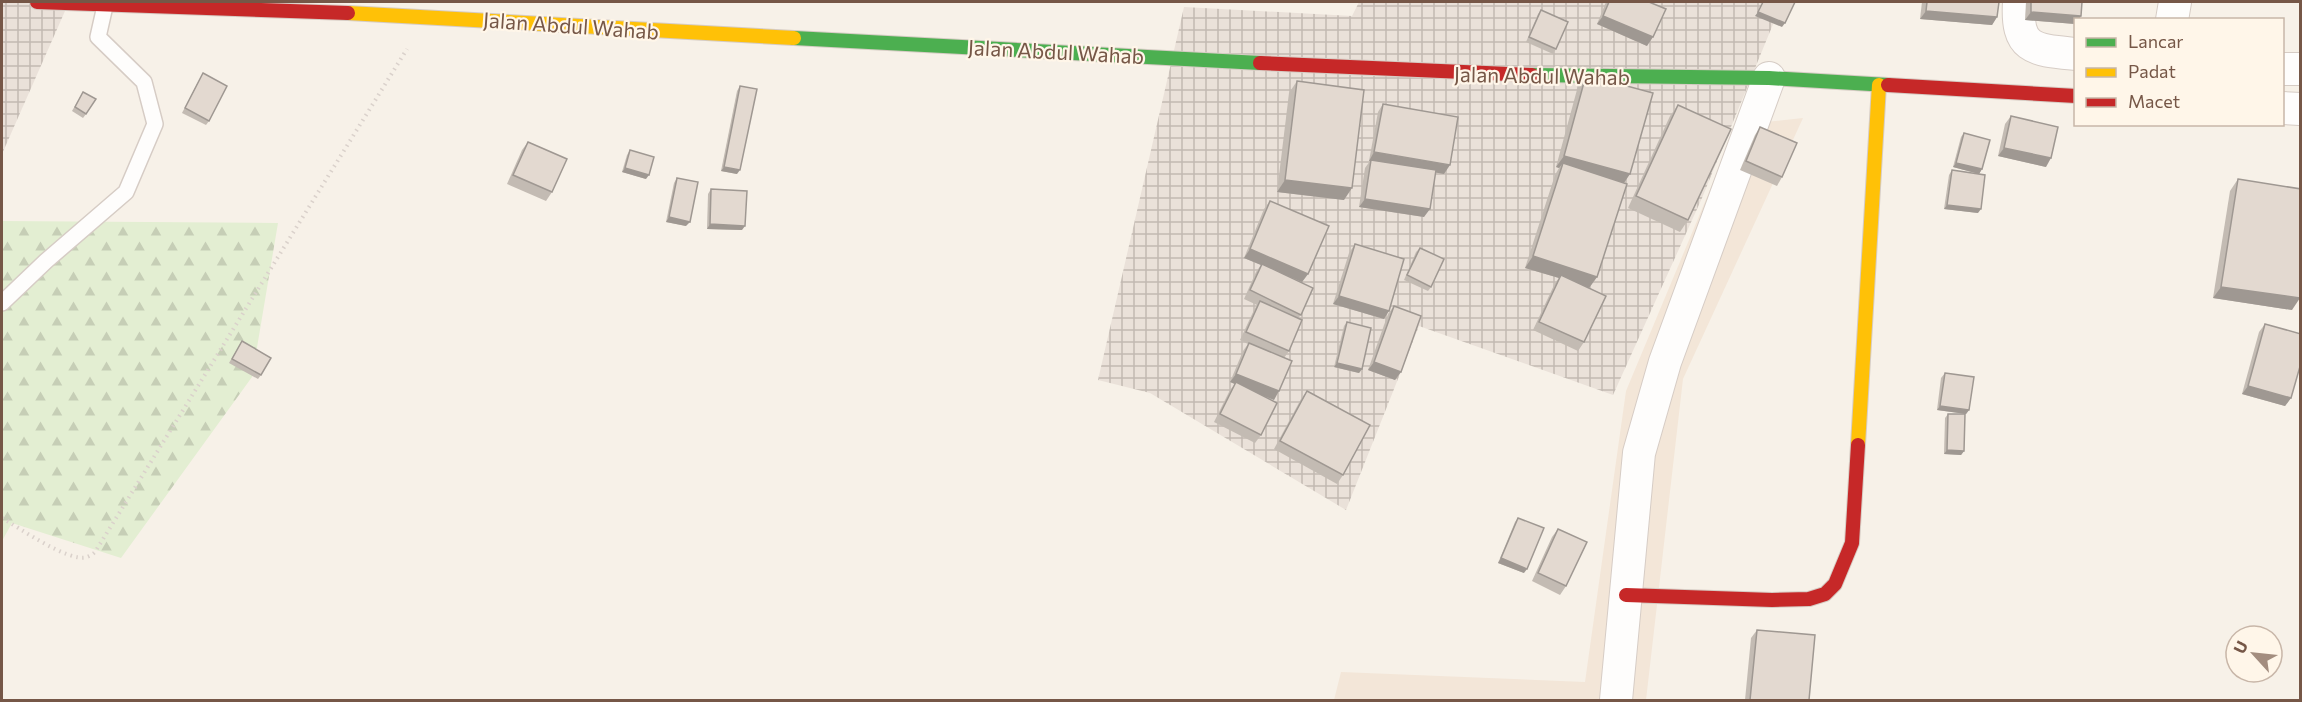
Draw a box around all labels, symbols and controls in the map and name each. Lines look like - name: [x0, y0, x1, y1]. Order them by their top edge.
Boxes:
- street label: Jalan Abdul Wahab: [482, 6, 660, 44]
- legend: [2074, 18, 2284, 126]
- text: Lancar: [2128, 30, 2184, 52]
- street label: Jalan Abdul Wahab: [967, 34, 1145, 68]
- text: Padat: [2128, 60, 2176, 82]
- street label: Jalan Abdul Wahab: [1454, 61, 1630, 89]
- text: Macet: [2128, 90, 2180, 112]
- north arrow: [2224, 624, 2284, 684]
- text: U: [2229, 637, 2251, 656]

